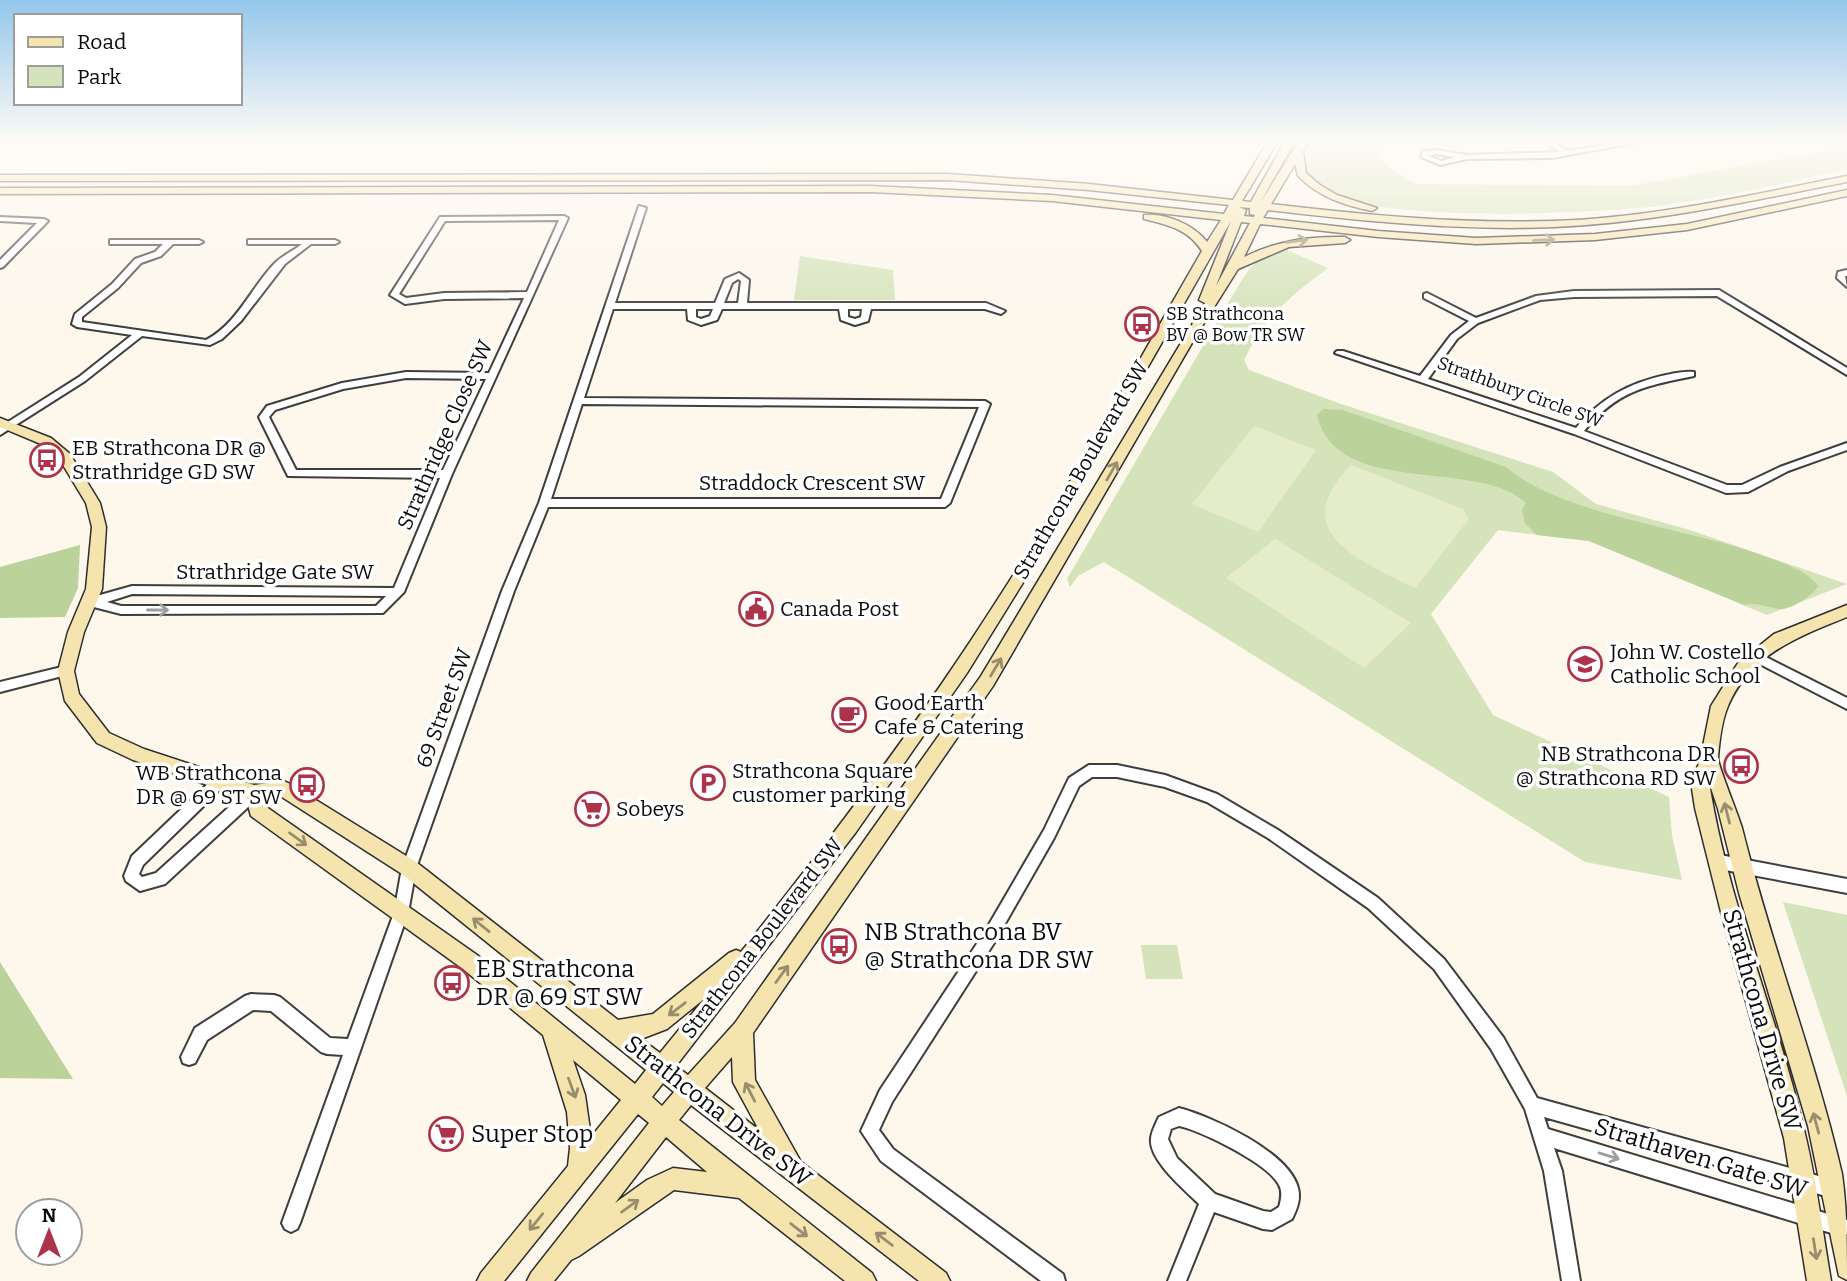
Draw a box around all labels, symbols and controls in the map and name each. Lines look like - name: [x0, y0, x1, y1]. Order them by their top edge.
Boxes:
- legend: [14, 14, 242, 105]
- text: Road: [77, 29, 126, 55]
- text: Park: [77, 64, 121, 90]
- one-way arrow: [1532, 233, 1555, 246]
- one-way arrow: [1285, 235, 1308, 248]
- place label: SB Strathcona BV @ Bow TR SW: [1166, 303, 1306, 346]
- bus stop icon: SB Strathcona BV @ Bow TR SW: [1123, 305, 1161, 343]
- street label: Strathridge Close SW: [391, 336, 499, 534]
- street label: Strathbury Circle SW: [1434, 352, 1606, 432]
- street label: Strathcona Boulevard SW: [1008, 356, 1155, 584]
- place label: EB Strathcona DR @ Strathridge GD SW: [72, 435, 266, 485]
- bus stop icon: EB Strathcona DR @ Strathridge GD SW: [28, 441, 66, 479]
- one-way arrow: [1106, 461, 1119, 482]
- street label: Straddock Crescent SW: [699, 470, 926, 496]
- street label: Strathridge Gate SW: [176, 559, 375, 585]
- public building icon: Canada Post: [737, 590, 775, 628]
- place label: Canada Post: [780, 596, 900, 622]
- one-way arrow: [146, 603, 169, 617]
- place label: John W. Costello Catholic School: [1609, 639, 1765, 689]
- street label: 69 Street SW: [410, 644, 478, 771]
- school or university icon: John W. Costello Catholic School: [1566, 645, 1604, 683]
- one-way arrow: [989, 657, 1003, 677]
- place label: Good Earth Cafe & Catering: [874, 690, 1024, 740]
- cafe icon: Good Earth Cafe & Catering: [830, 696, 868, 734]
- place label: NB Strathcona DR @ Strathcona RD SW: [1515, 741, 1716, 791]
- bus stop icon: NB Strathcona DR @ Strathcona RD SW: [1722, 747, 1760, 785]
- place label: Strathcona Square customer parking: [732, 758, 913, 808]
- place label: WB Strathcona DR @ 69 ST SW: [136, 760, 283, 810]
- parking icon: Strathcona Square customer parking: [689, 764, 727, 802]
- bus stop icon: WB Strathcona DR @ 69 ST SW: [288, 766, 326, 804]
- supermarket icon: Sobeys: [573, 790, 611, 828]
- place label: Sobeys: [616, 796, 684, 822]
- one-way arrow: [1720, 802, 1733, 825]
- one-way arrow: [288, 832, 307, 847]
- street label: Strathcona Boulevard SW: [675, 832, 849, 1044]
- street label: Strathcona Drive SW: [1717, 906, 1807, 1135]
- one-way arrow: [473, 918, 491, 933]
- place label: NB Strathcona BV @ Strathcona DR SW: [864, 918, 1094, 974]
- bus stop icon: NB Strathcona BV @ Strathcona DR SW: [820, 927, 858, 965]
- place label: EB Strathcona DR @ 69 ST SW: [476, 955, 643, 1011]
- bus stop icon: EB Strathcona DR @ 69 ST SW: [433, 964, 471, 1002]
- one-way arrow: [775, 965, 789, 984]
- one-way arrow: [669, 1001, 687, 1016]
- street label: Strathcona Drive SW: [619, 1029, 817, 1193]
- one-way arrow: [567, 1077, 579, 1099]
- one-way arrow: [742, 1082, 756, 1103]
- street label: Strathaven Gate SW: [1591, 1112, 1811, 1204]
- one-way arrow: [1808, 1113, 1821, 1135]
- supermarket icon: Super Stop: [427, 1115, 465, 1153]
- place label: Super Stop: [471, 1120, 593, 1148]
- one-way arrow: [1598, 1150, 1620, 1163]
- north arrow: [14, 1197, 84, 1267]
- one-way arrow: [620, 1199, 639, 1214]
- text: N: [42, 1204, 57, 1227]
- one-way arrow: [529, 1212, 544, 1230]
- one-way arrow: [789, 1222, 807, 1237]
- one-way arrow: [875, 1232, 894, 1247]
- one-way arrow: [1808, 1237, 1821, 1259]

